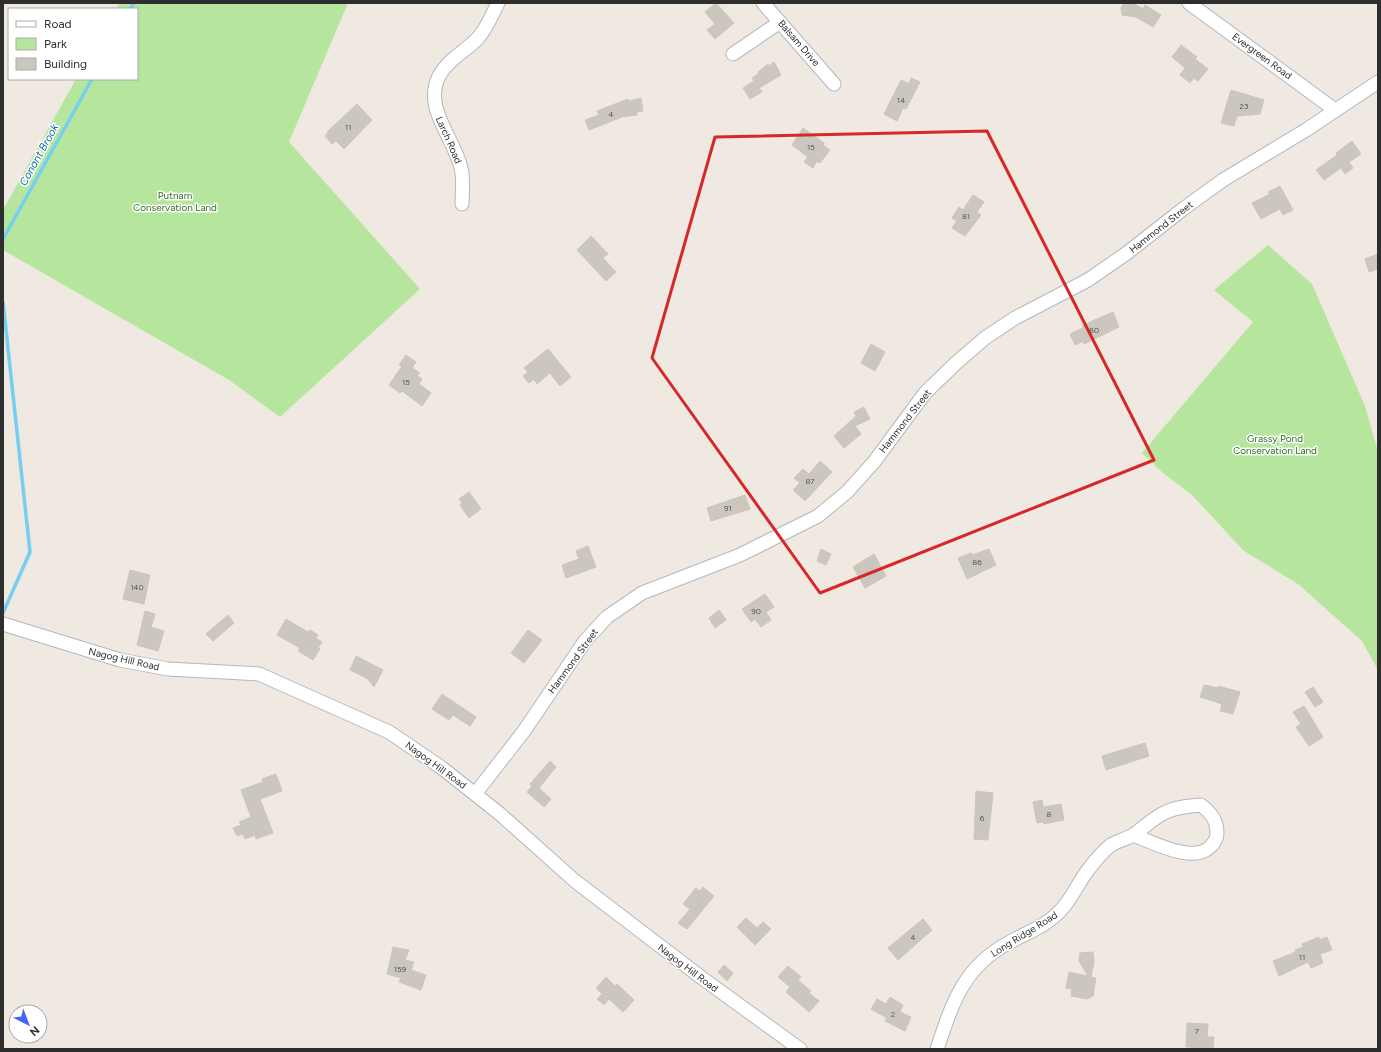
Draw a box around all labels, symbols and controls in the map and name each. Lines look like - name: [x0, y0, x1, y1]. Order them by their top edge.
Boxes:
- legend: [8, 8, 138, 80]
- text: Road: [44, 17, 72, 31]
- street label: Balsam Drive: [775, 17, 823, 69]
- street label: Evergreen Road: [1229, 30, 1295, 82]
- text: Park: [44, 37, 67, 51]
- text: Building: [44, 57, 87, 71]
- house number: 14: [897, 95, 905, 105]
- house number: 23: [1240, 101, 1248, 111]
- house number: 4: [609, 109, 614, 119]
- street label: Larch Road: [433, 114, 465, 166]
- water label: Conant Brook: [17, 121, 62, 188]
- house number: 11: [345, 122, 351, 132]
- house number: 15: [807, 142, 815, 152]
- park label: Putnam Conservation Land: [133, 189, 217, 214]
- street label: Hammond Street: [1127, 198, 1196, 256]
- house number: 81: [962, 211, 970, 221]
- house number: 80: [1089, 325, 1099, 335]
- house number: 15: [402, 377, 410, 387]
- street label: Hammond Street: [876, 386, 934, 455]
- park label: Grassy Pond Conservation Land: [1233, 432, 1317, 457]
- house number: 87: [805, 476, 815, 486]
- house number: 91: [724, 503, 732, 513]
- house number: 86: [972, 557, 982, 567]
- house number: 140: [130, 582, 144, 592]
- house number: 90: [751, 606, 761, 616]
- street label: Hammond Street: [545, 626, 601, 696]
- street label: Nagog Hill Road: [87, 645, 161, 674]
- street label: Nagog Hill Road: [403, 738, 469, 792]
- house number: 8: [1047, 809, 1052, 819]
- house number: 6: [980, 813, 985, 823]
- street label: Long Ridge Road: [988, 908, 1060, 960]
- house number: 4: [911, 932, 916, 942]
- street label: Nagog Hill Road: [655, 941, 721, 995]
- house number: 11: [1299, 952, 1305, 962]
- house number: 159: [394, 964, 407, 974]
- north arrow: [8, 1004, 48, 1044]
- house number: 2: [891, 1009, 895, 1019]
- text: N: [27, 1023, 42, 1039]
- house number: 7: [1195, 1026, 1200, 1036]

